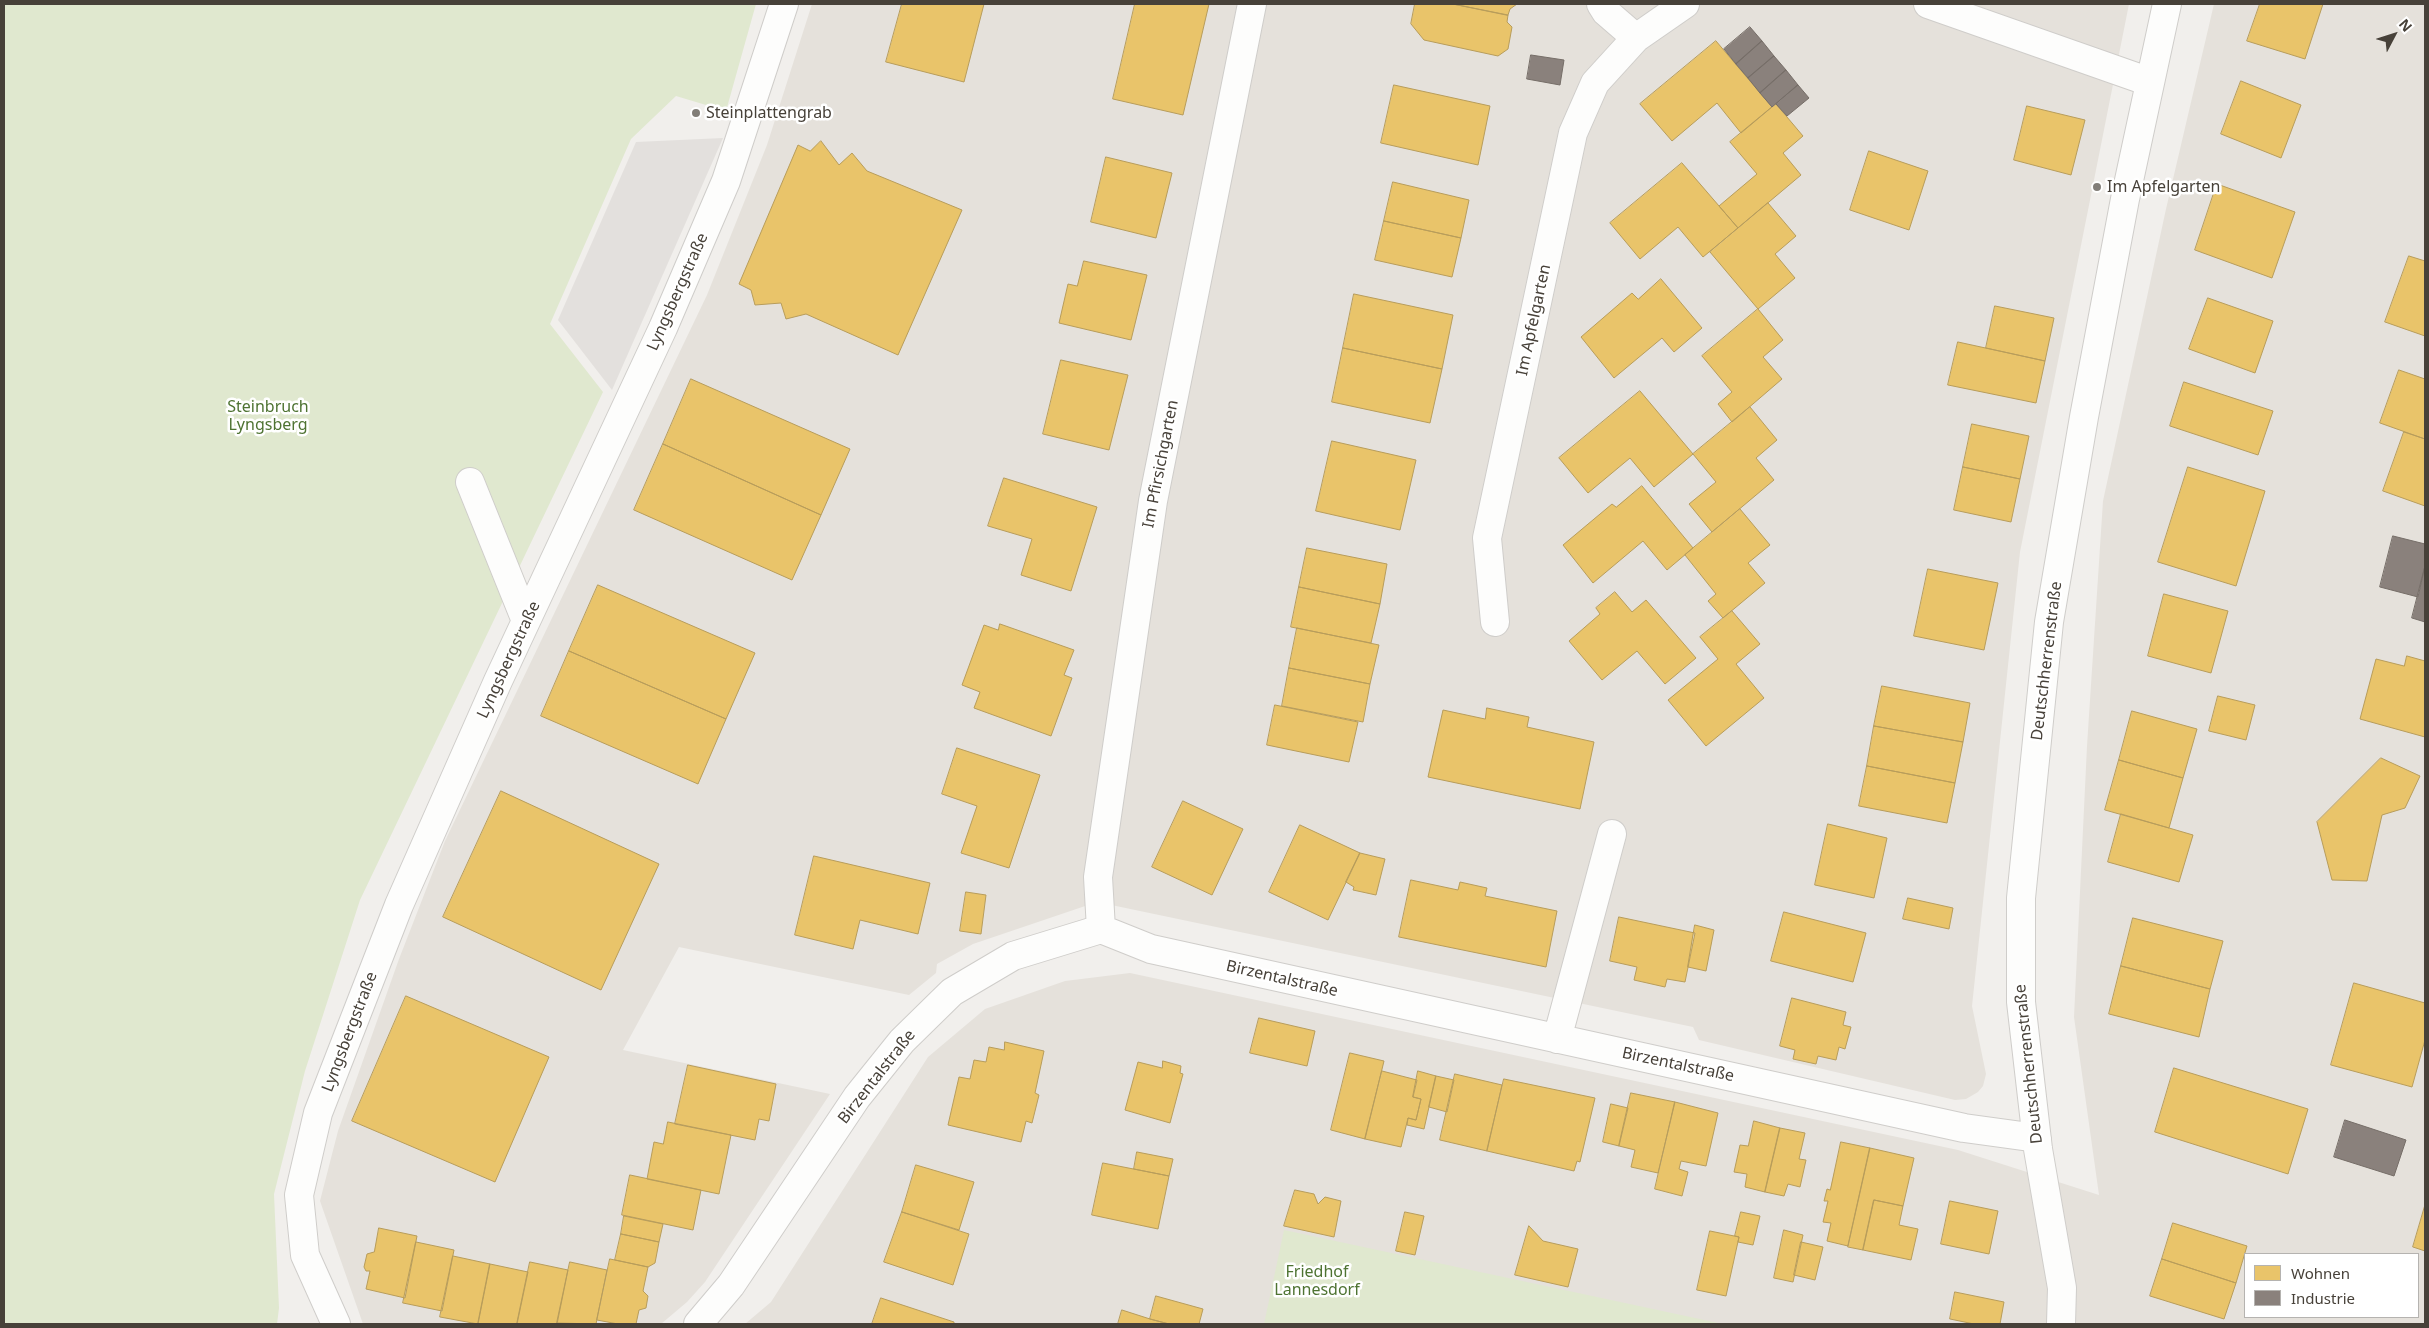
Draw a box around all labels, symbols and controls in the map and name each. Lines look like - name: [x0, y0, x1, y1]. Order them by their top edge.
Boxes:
- north arrow: [2369, 10, 2419, 60]
- text: N: [2395, 15, 2417, 36]
- place label: Steinplattengrab: [706, 103, 832, 123]
- marker: Steinplattengrab: [690, 107, 702, 119]
- place label: Im Apfelgarten: [2107, 177, 2220, 197]
- marker: Im Apfelgarten: [2091, 181, 2103, 193]
- street label: Lyngsbergstraße: [643, 230, 713, 354]
- street label: Im Apfelgarten: [1513, 263, 1555, 377]
- park label: Steinbruch Lyngsberg: [227, 397, 309, 435]
- street label: Im Pfirsichgarten: [1139, 398, 1183, 530]
- street label: Deutschherrenstraße: [2028, 580, 2066, 742]
- street label: Lyngsbergstraße: [473, 598, 545, 722]
- street label: Birzentalstraße: [1224, 957, 1340, 1001]
- street label: Lyngsbergstraße: [318, 969, 382, 1095]
- street label: Deutschherrenstraße: [2011, 983, 2047, 1145]
- street label: Birzentalstraße: [834, 1026, 920, 1128]
- street label: Birzentalstraße: [1620, 1044, 1736, 1086]
- legend: [2244, 1253, 2419, 1318]
- park label: Friedhof Lannesdorf: [1274, 1262, 1360, 1300]
- text: Wohnen: [2291, 1263, 2350, 1283]
- text: Industrie: [2291, 1288, 2355, 1308]

